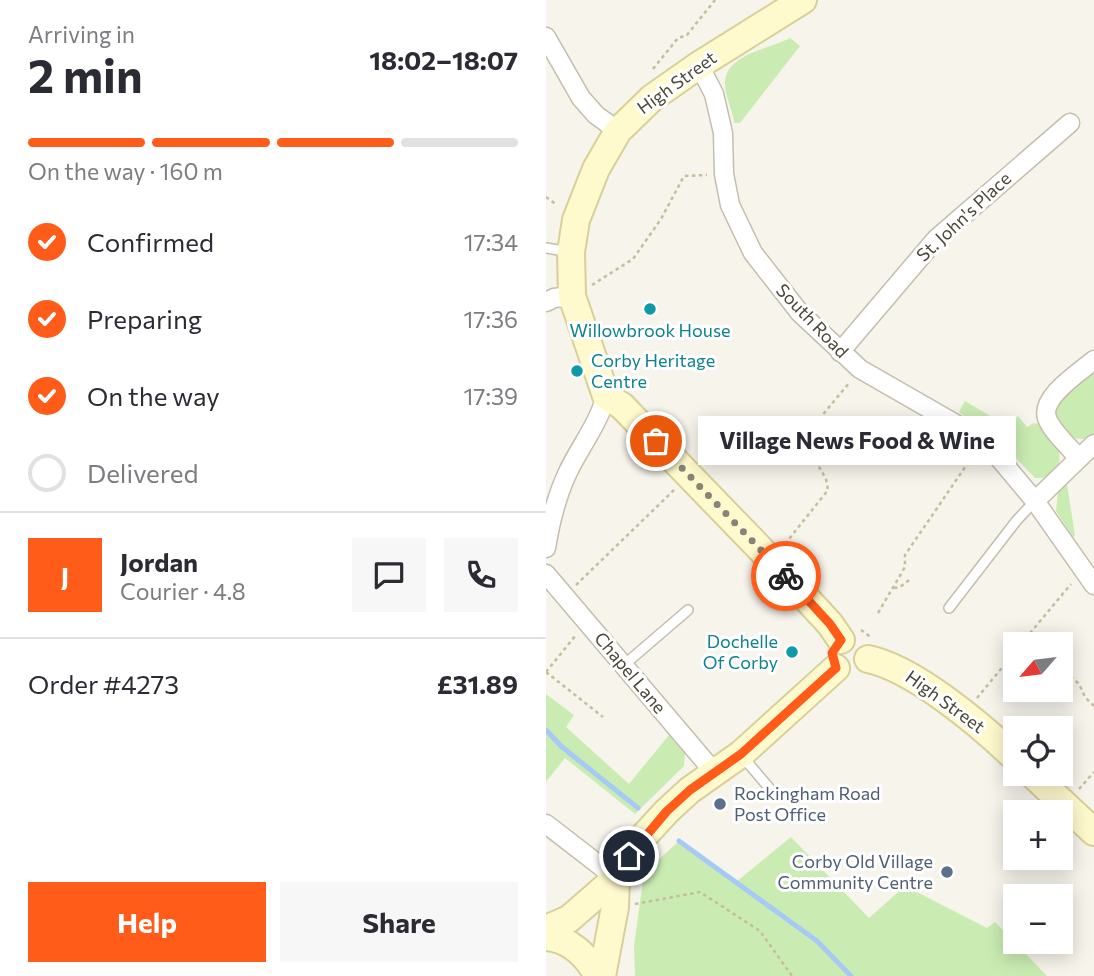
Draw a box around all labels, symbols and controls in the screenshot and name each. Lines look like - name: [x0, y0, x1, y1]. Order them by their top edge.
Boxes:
- text: Arriving in: [28, 20, 135, 48]
- text: 18:02–18:07: [369, 44, 518, 75]
- text: 2 min: [28, 46, 143, 102]
- street label: High Street: [633, 46, 720, 118]
- text: On the way · 160 m: [28, 157, 223, 185]
- street label: St. John's Place: [912, 167, 1015, 266]
- icon: check: [28, 223, 66, 261]
- text: Confirmed: [87, 226, 214, 257]
- text: 17:34: [464, 228, 518, 256]
- street label: South Road: [772, 279, 853, 362]
- icon: check: [28, 300, 66, 338]
- marker: Willowbrook House: [642, 301, 658, 317]
- text: Preparing: [87, 303, 202, 334]
- text: 17:36: [464, 305, 518, 333]
- place label: Willowbrook House: [569, 319, 731, 341]
- place label: Corby Heritage Centre: [591, 349, 715, 392]
- marker: Corby Heritage Centre: [569, 363, 585, 379]
- icon: check: [28, 377, 66, 415]
- text: On the way: [87, 380, 220, 411]
- text: 17:39: [464, 382, 518, 410]
- pin: [626, 411, 686, 471]
- callout: Village News Food & Wine: [698, 416, 1017, 466]
- icon: bag: [637, 422, 675, 460]
- text: Village News Food & Wine: [719, 426, 995, 454]
- text: Delivered: [87, 457, 198, 488]
- button: chat: [352, 538, 426, 612]
- button: phone: [444, 538, 518, 612]
- courier: [751, 541, 821, 611]
- text: Jordan: [120, 546, 198, 577]
- icon: bike: [767, 557, 805, 595]
- text: J: [61, 560, 69, 591]
- text: Courier · 4.8: [120, 577, 246, 605]
- street label: Chapel Lane: [590, 627, 671, 718]
- place label: Dochelle Of Corby: [703, 630, 778, 673]
- north arrow: [1003, 632, 1073, 702]
- map controls: [1003, 632, 1073, 954]
- marker: Dochelle Of Corby: [784, 644, 800, 660]
- street label: High Street: [902, 665, 989, 737]
- text: Order #4273: [28, 668, 179, 699]
- text: £31.89: [437, 668, 518, 699]
- button: locate: [1003, 716, 1073, 786]
- place label: Rockingham Road Post Office: [734, 782, 881, 825]
- marker: Rockingham Road Post Office: [712, 796, 728, 812]
- button: +: [1003, 800, 1073, 870]
- pin: [599, 826, 659, 886]
- icon: home: [610, 837, 648, 875]
- place label: Corby Old Village Community Centre: [777, 850, 933, 893]
- marker: Corby Old Village Community Centre: [939, 864, 955, 880]
- button: Help: [28, 882, 266, 962]
- button: Share: [280, 882, 518, 962]
- button: −: [1003, 884, 1073, 954]

